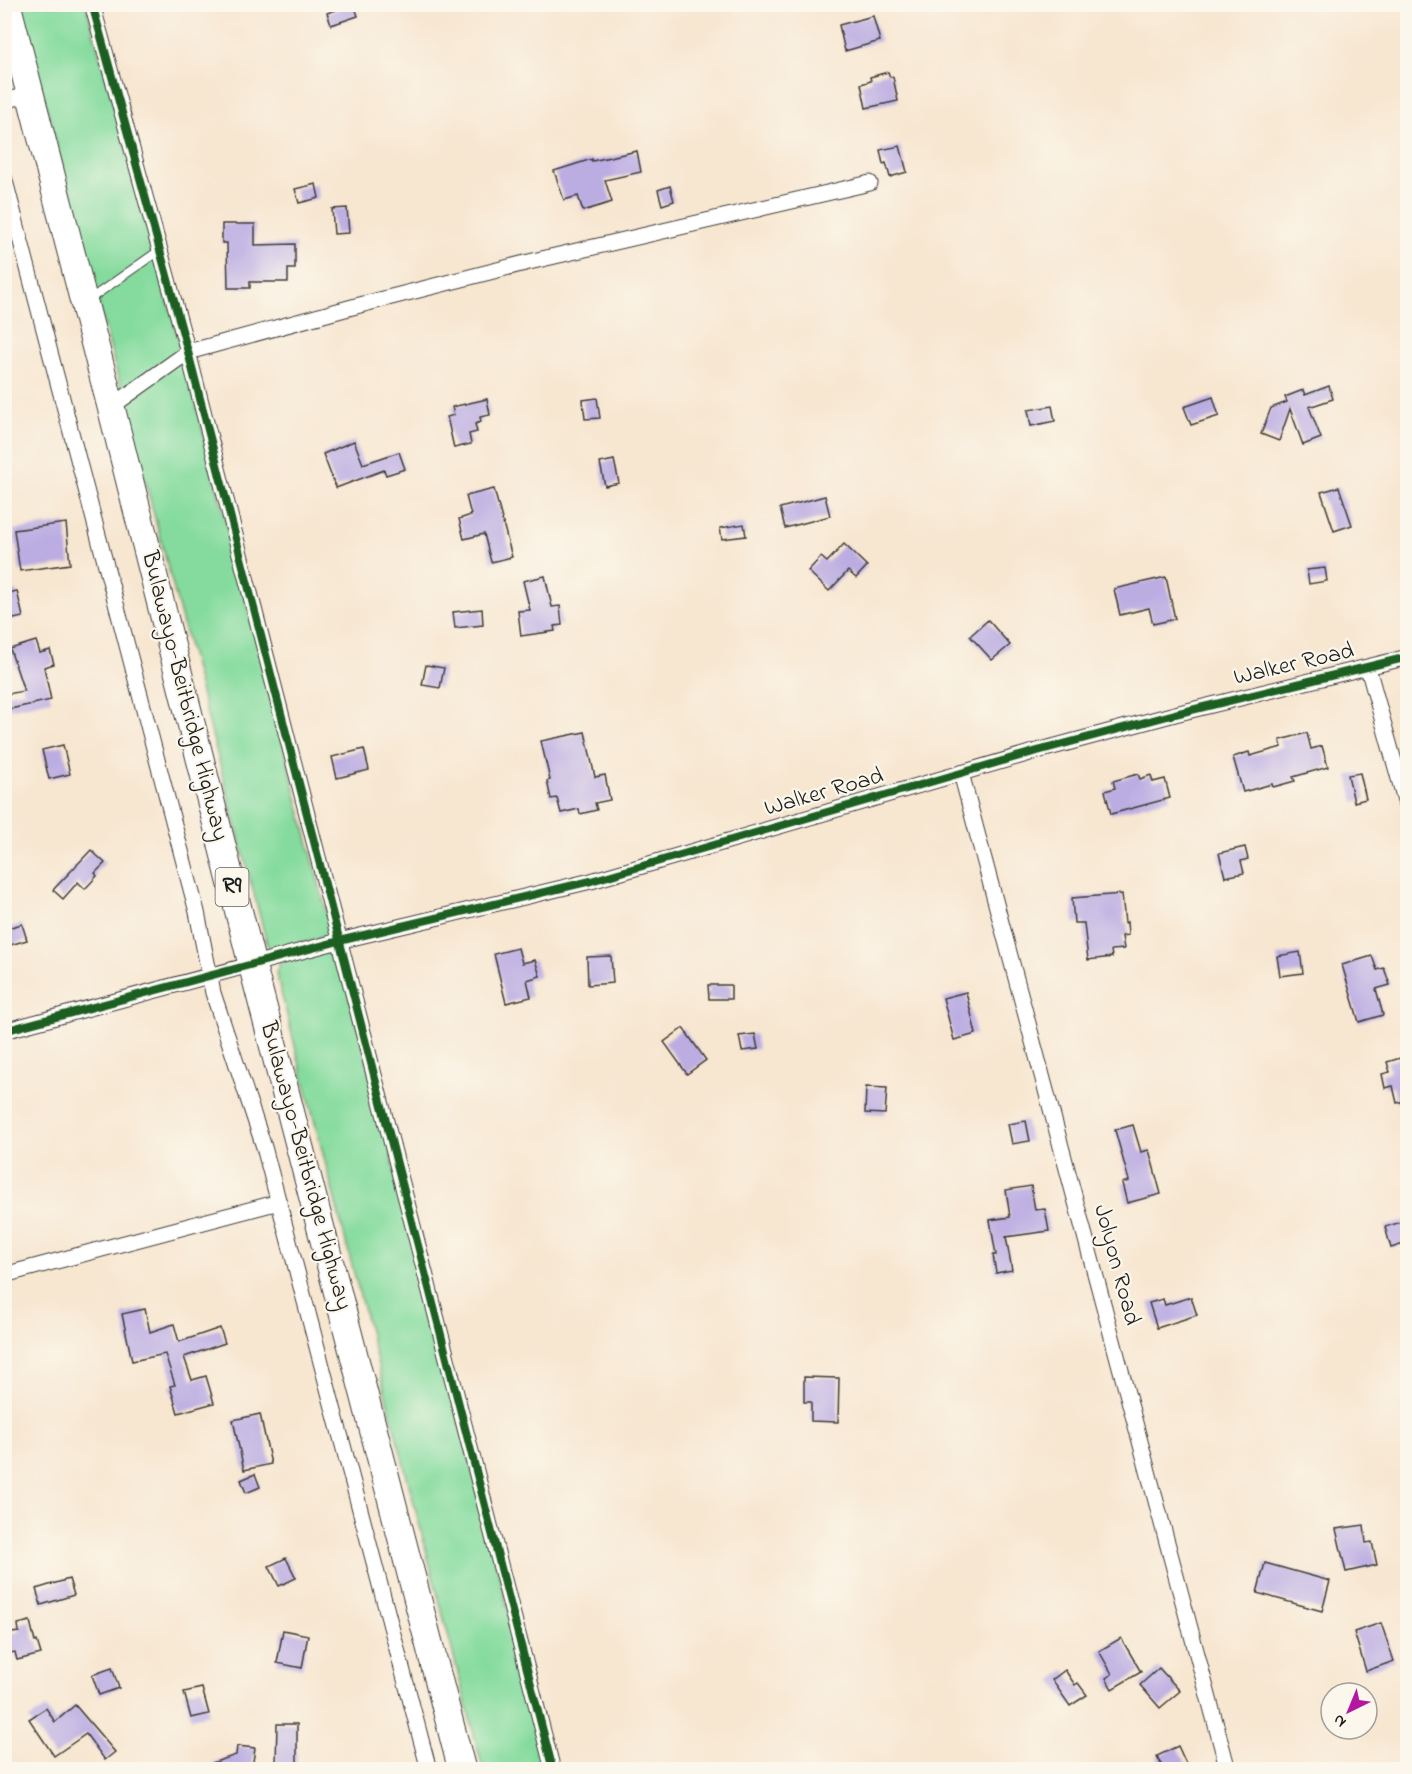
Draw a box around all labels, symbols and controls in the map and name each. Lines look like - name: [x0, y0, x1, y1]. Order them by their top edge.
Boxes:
- street label: Bulawayo-Beitbridge Highway: [130, 547, 237, 845]
- street label: Walker Road: [1230, 634, 1358, 696]
- street label: Walker Road: [760, 759, 888, 827]
- road number: R9: [216, 868, 248, 906]
- street label: Bulawayo-Beitbridge Highway: [248, 1017, 360, 1314]
- street label: Jolyon Road: [1082, 1201, 1149, 1330]
- north arrow: [1319, 1681, 1379, 1741]
- text: N: [1328, 1708, 1352, 1733]

